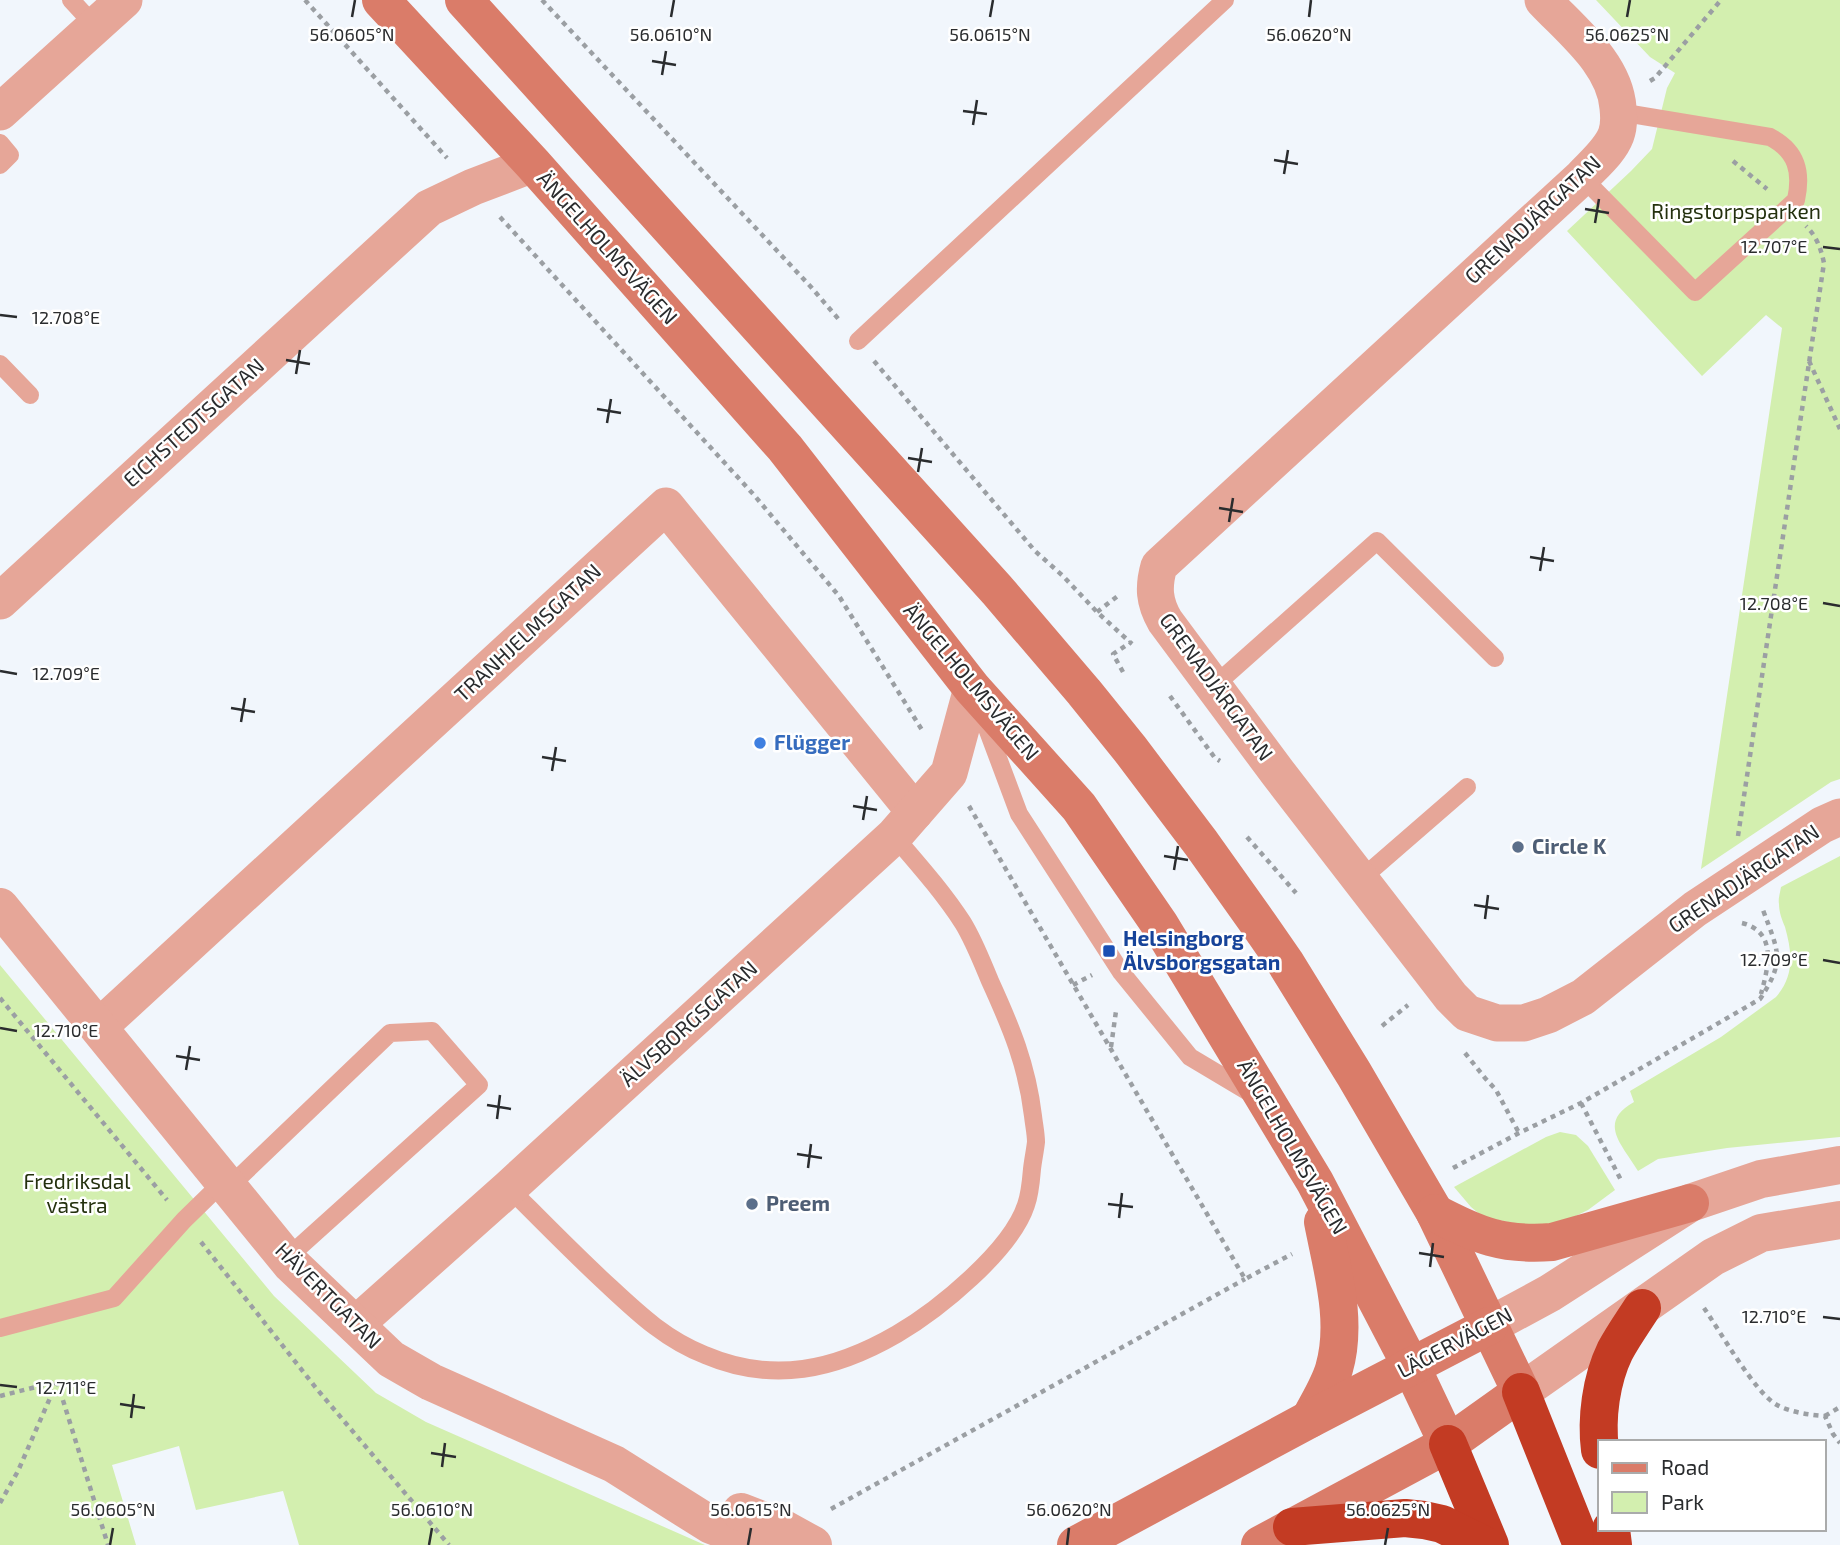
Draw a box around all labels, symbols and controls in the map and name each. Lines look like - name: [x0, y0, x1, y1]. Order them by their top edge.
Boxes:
- text: 56.0605°N: [310, 23, 394, 45]
- text: 56.0610°N: [630, 23, 712, 45]
- text: 56.0615°N: [949, 23, 1031, 45]
- text: 56.0620°N: [1266, 23, 1352, 45]
- text: 56.0625°N: [1585, 23, 1669, 45]
- street label: GRENADJÄRGATAN: [1459, 150, 1605, 288]
- street label: ÄNGELHOLMSVÄGEN: [533, 165, 683, 329]
- park label: Ringstorpsparken: [1651, 198, 1821, 223]
- text: 12.707°E: [1741, 235, 1807, 257]
- text: 12.708°E: [32, 306, 100, 328]
- street label: EICHSTEDTSGATAN: [118, 352, 268, 492]
- street label: TRANHJELMSGATAN: [449, 558, 605, 706]
- text: 12.708°E: [1740, 592, 1808, 614]
- street label: ÄNGELHOLMSVÄGEN: [899, 597, 1045, 765]
- street label: GRENADJÄRGATAN: [1155, 607, 1279, 765]
- text: 12.709°E: [32, 662, 100, 684]
- place label: Flügger: [774, 729, 850, 754]
- marker: Flügger: [752, 735, 768, 751]
- street label: GRENADJÄRGATAN: [1663, 818, 1823, 937]
- place label: Circle K: [1532, 833, 1607, 858]
- marker: Circle K: [1510, 839, 1526, 855]
- place label: Helsingborg Älvsborgsgatan: [1123, 925, 1280, 974]
- marker: Helsingborg Älvsborgsgatan: [1101, 943, 1117, 959]
- text: 12.709°E: [1740, 948, 1808, 970]
- street label: ÄLVSBORGSGATAN: [614, 955, 762, 1091]
- text: 12.710°E: [34, 1019, 98, 1041]
- street label: ÄNGELHOLMSVÄGEN: [1233, 1054, 1353, 1238]
- park label: Fredriksdal västra: [23, 1168, 131, 1217]
- place label: Preem: [766, 1190, 830, 1215]
- marker: Preem: [744, 1196, 760, 1212]
- street label: HÄVERTGATAN: [271, 1237, 387, 1353]
- street label: LÄGERVÄGEN: [1393, 1301, 1516, 1382]
- text: 12.710°E: [1742, 1305, 1806, 1327]
- text: 12.711°E: [36, 1376, 96, 1398]
- legend: [1598, 1440, 1826, 1531]
- text: Road: [1661, 1454, 1709, 1479]
- text: Park: [1661, 1489, 1704, 1514]
- text: 56.0605°N: [71, 1498, 155, 1520]
- text: 56.0610°N: [391, 1498, 473, 1520]
- text: 56.0615°N: [710, 1498, 792, 1520]
- text: 56.0620°N: [1026, 1498, 1112, 1520]
- text: 56.0625°N: [1346, 1498, 1430, 1520]

